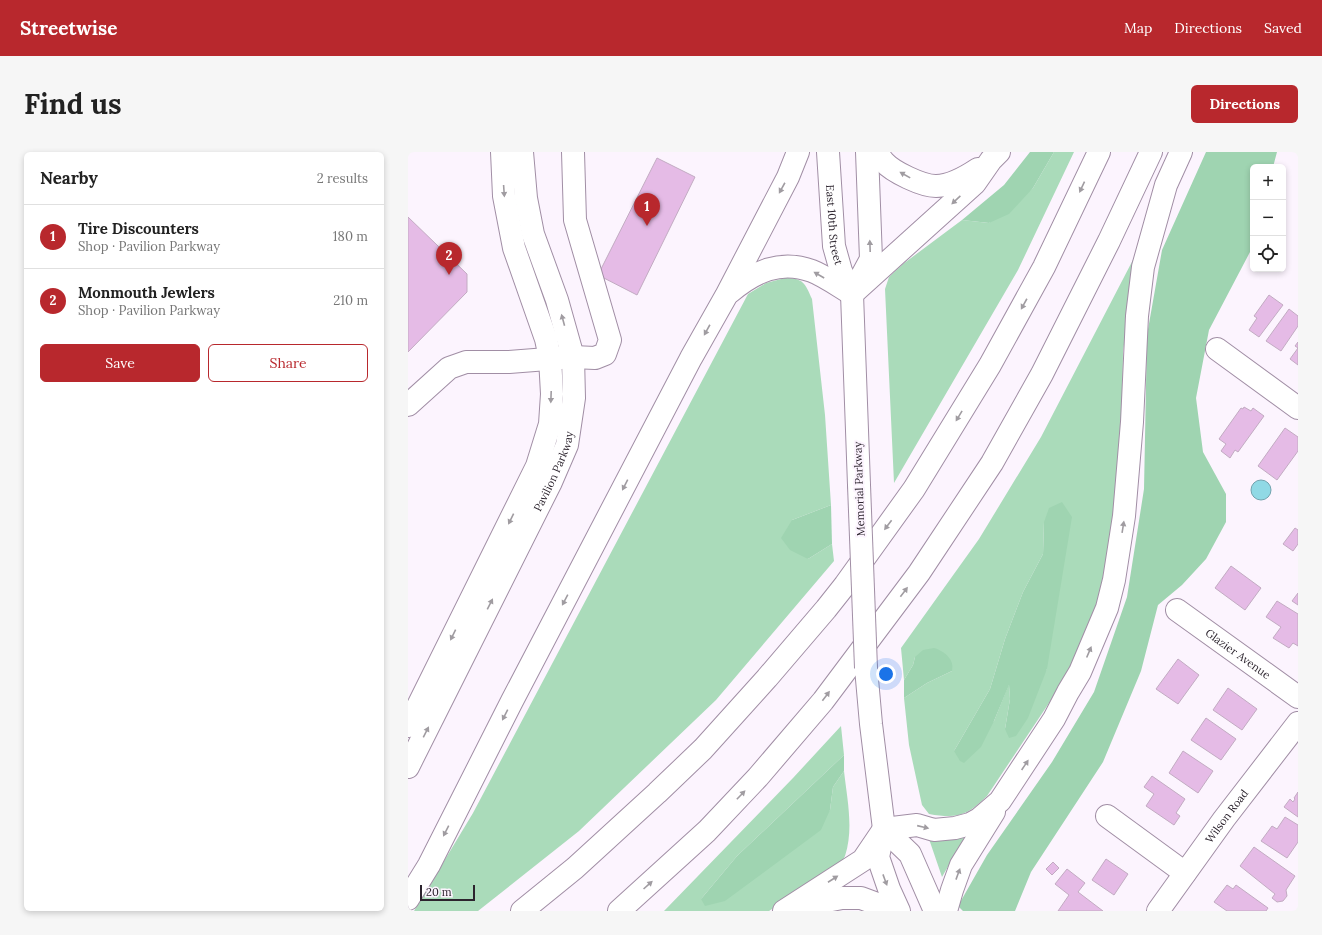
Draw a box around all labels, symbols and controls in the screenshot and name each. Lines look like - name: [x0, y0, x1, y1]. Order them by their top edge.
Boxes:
- text: Streetwise: [20, 16, 117, 40]
- text: Map: [1124, 19, 1152, 37]
- text: Directions: [1174, 19, 1242, 37]
- text: Saved: [1264, 19, 1302, 37]
- button: Directions: [1191, 85, 1298, 123]
- text: Find us: [24, 86, 122, 122]
- map controls: [1250, 164, 1286, 272]
- button: +: [1250, 164, 1286, 200]
- text: Nearby: [40, 167, 98, 189]
- text: 2 results: [317, 170, 368, 187]
- one-way arrow: [899, 172, 911, 179]
- one-way arrow: [779, 182, 785, 193]
- one-way arrow: [1079, 182, 1085, 193]
- street label: East 10th Street: [823, 184, 846, 267]
- one-way arrow: [501, 185, 507, 197]
- pin: 1: [634, 193, 660, 226]
- one-way arrow: [952, 195, 961, 204]
- button: −: [1250, 200, 1286, 236]
- text: Tire Discounters: [78, 219, 199, 238]
- text: 1: [50, 228, 56, 245]
- text: 180 m: [333, 228, 368, 245]
- button: locate: [1250, 236, 1286, 272]
- text: Shop · Pavilion Parkway: [78, 238, 220, 255]
- one-way arrow: [867, 240, 874, 252]
- pin: 2: [436, 242, 462, 275]
- one-way arrow: [813, 271, 825, 278]
- text: Monmouth Jewlers: [78, 283, 215, 302]
- text: 2: [50, 292, 56, 309]
- text: 210 m: [333, 292, 368, 309]
- one-way arrow: [1020, 298, 1027, 309]
- text: Shop · Pavilion Parkway: [78, 302, 220, 319]
- one-way arrow: [559, 313, 565, 326]
- one-way arrow: [703, 324, 710, 335]
- button: Save: [40, 344, 200, 382]
- button: Share: [208, 344, 368, 382]
- one-way arrow: [548, 391, 555, 403]
- one-way arrow: [955, 411, 963, 421]
- street label: Pavilion Parkway: [530, 430, 576, 514]
- street label: Memorial Parkway: [850, 441, 868, 537]
- one-way arrow: [622, 479, 628, 491]
- one-way arrow: [508, 513, 514, 525]
- one-way arrow: [884, 519, 892, 530]
- one-way arrow: [1120, 521, 1126, 533]
- one-way arrow: [900, 587, 908, 598]
- one-way arrow: [562, 594, 568, 606]
- one-way arrow: [487, 598, 493, 610]
- street label: Glazier Avenue: [1203, 626, 1273, 682]
- one-way arrow: [450, 630, 456, 641]
- one-way arrow: [1086, 647, 1092, 658]
- your location: [876, 664, 896, 684]
- one-way arrow: [822, 691, 830, 702]
- one-way arrow: [502, 710, 508, 721]
- one-way arrow: [422, 727, 429, 738]
- one-way arrow: [1021, 759, 1028, 771]
- street label: Wilson Road: [1202, 786, 1251, 846]
- one-way arrow: [736, 790, 746, 800]
- one-way arrow: [917, 824, 929, 830]
- one-way arrow: [443, 826, 449, 837]
- one-way arrow: [955, 867, 961, 879]
- one-way arrow: [883, 874, 889, 886]
- one-way arrow: [828, 875, 839, 883]
- one-way arrow: [643, 881, 653, 890]
- scale bar: [420, 883, 475, 902]
- text: 20 m: [426, 885, 451, 899]

